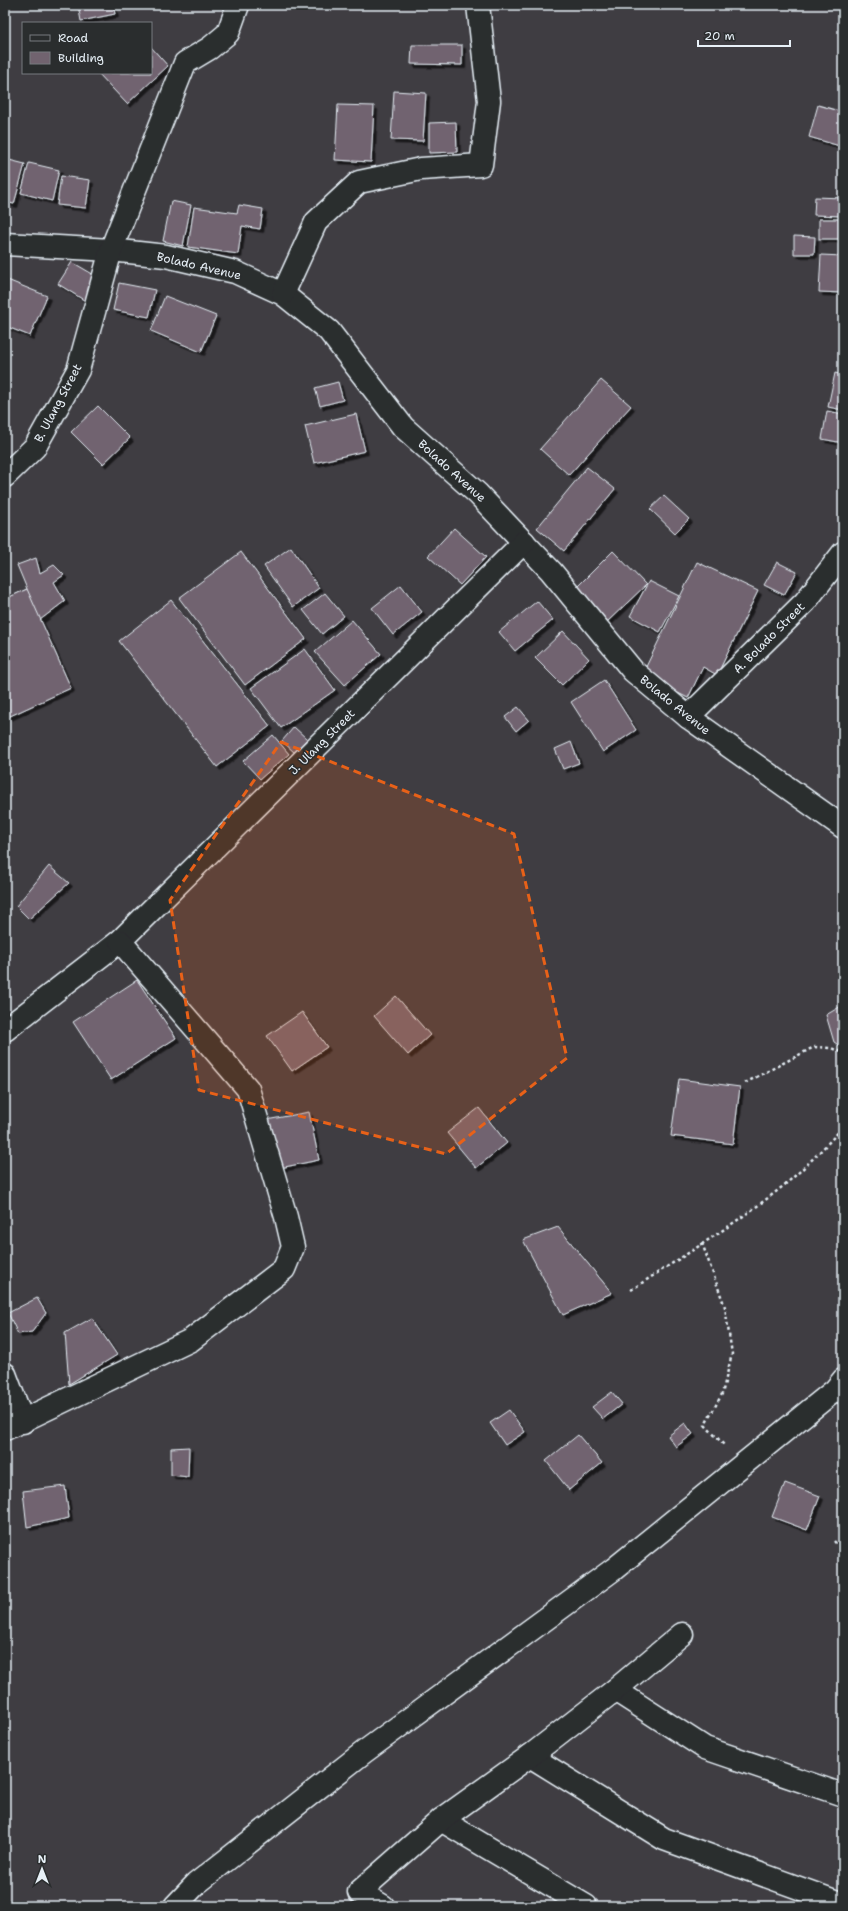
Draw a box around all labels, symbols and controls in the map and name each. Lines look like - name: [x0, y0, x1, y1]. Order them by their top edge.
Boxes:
- legend: [22, 22, 152, 74]
- scale bar: [698, 22, 790, 48]
- text: 20 m: [704, 28, 735, 44]
- text: Road: [58, 30, 89, 46]
- text: Building: [58, 50, 104, 66]
- street label: Bolado Avenue: [155, 248, 243, 284]
- street label: B. Ulang Street: [31, 361, 85, 445]
- street label: Bolado Avenue: [415, 436, 490, 506]
- street label: A. Bolado Street: [730, 599, 808, 677]
- street label: Bolado Avenue: [636, 672, 714, 738]
- street label: J. Ulang Street: [286, 706, 358, 778]
- north arrow: [22, 1849, 62, 1889]
- text: N: [38, 1852, 47, 1867]

